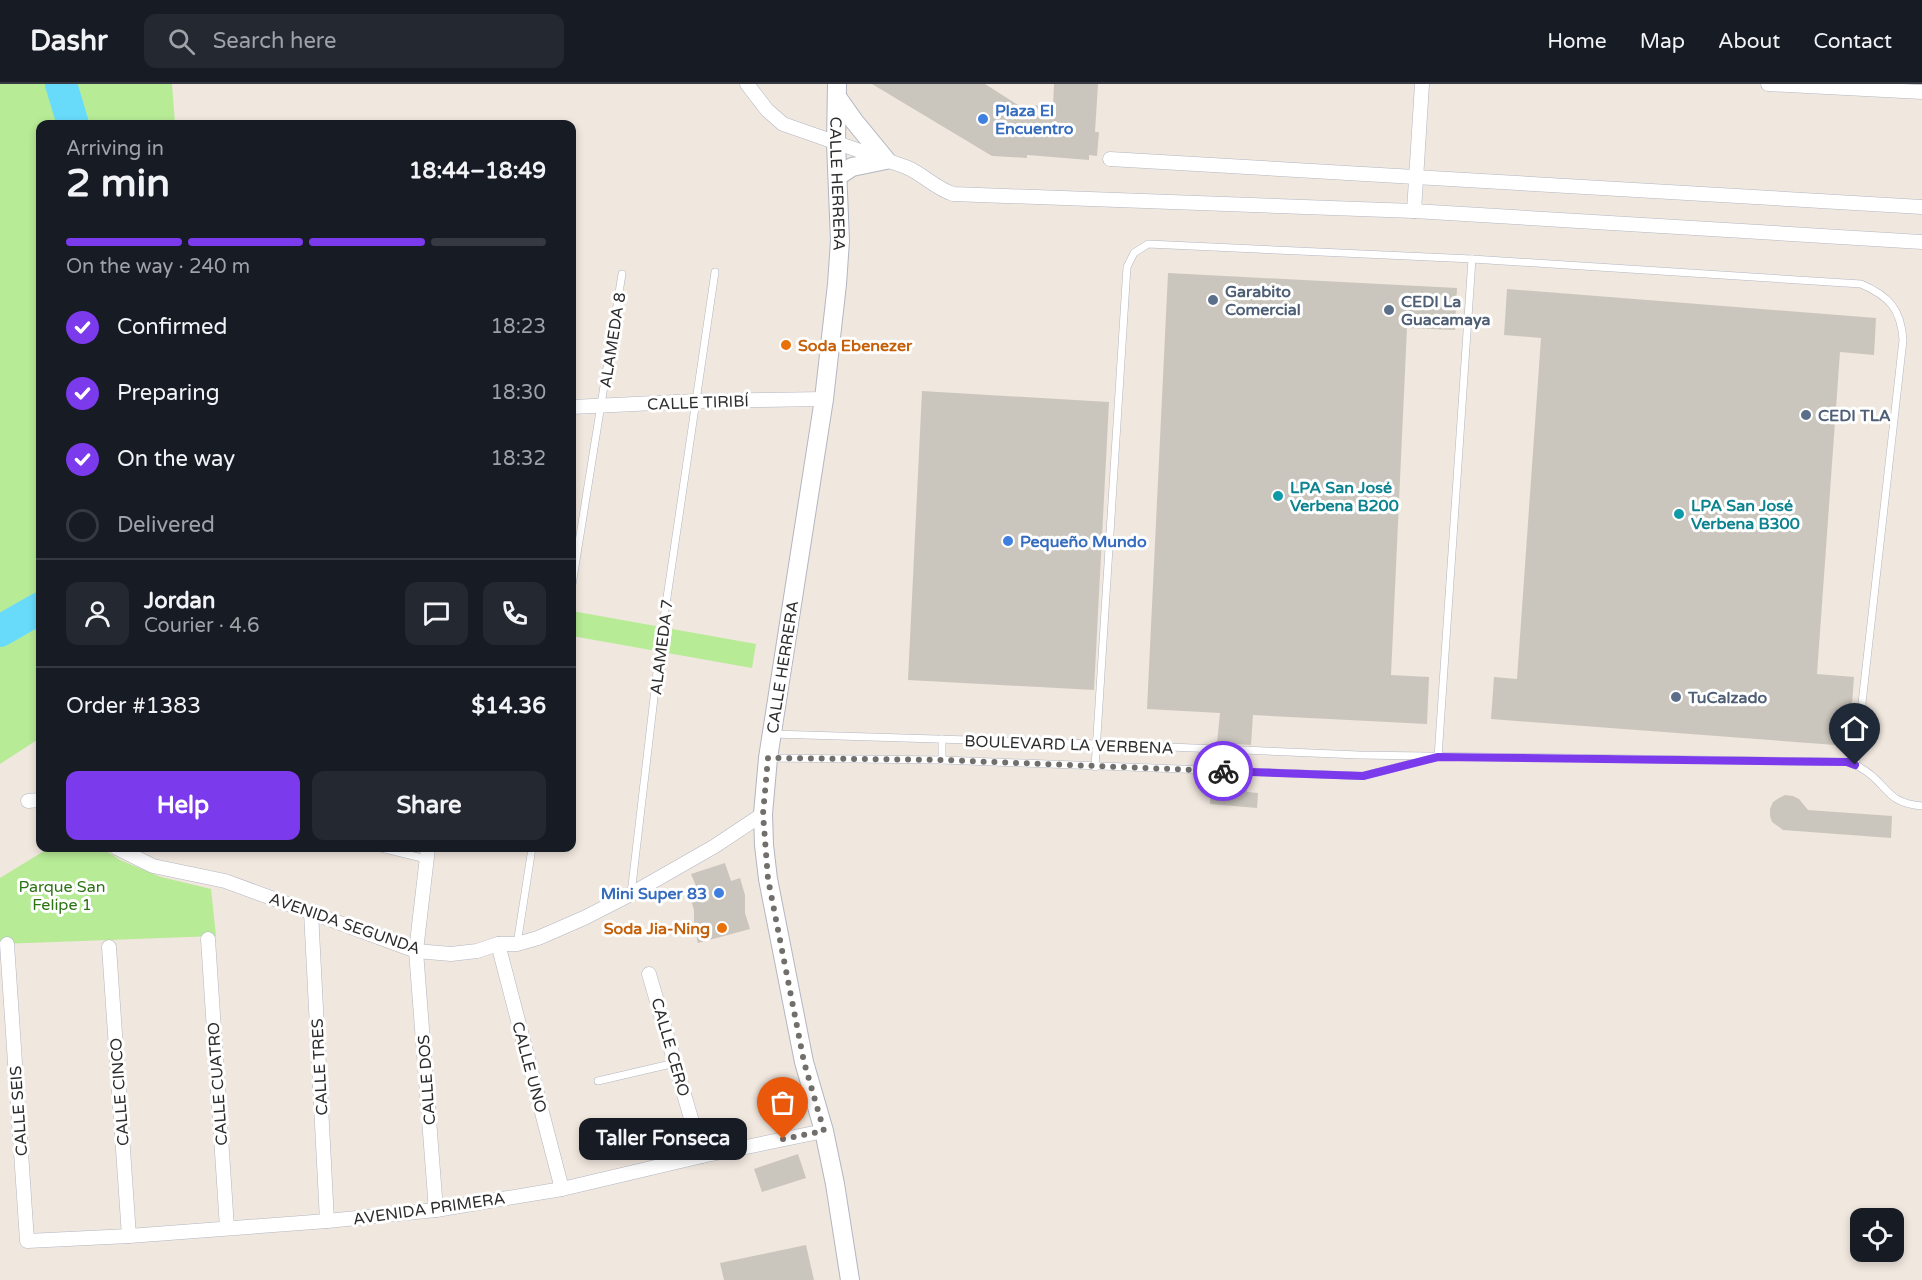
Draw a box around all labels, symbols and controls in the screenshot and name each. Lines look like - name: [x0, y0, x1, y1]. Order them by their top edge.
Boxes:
- search box: [144, 14, 564, 68]
- text: Dashr: [30, 24, 108, 58]
- icon: search: [165, 25, 198, 58]
- text: Search here: [213, 28, 336, 54]
- text: Home: [1547, 29, 1607, 54]
- text: Map: [1640, 29, 1685, 54]
- text: About: [1718, 29, 1780, 54]
- text: Contact: [1813, 29, 1892, 54]
- place label: Plaza El Encuentro: [995, 101, 1074, 139]
- marker: Plaza El Encuentro: [976, 112, 990, 126]
- street label: CALLE HERRERA: [825, 117, 849, 252]
- text: Arriving in: [66, 137, 164, 161]
- text: 18:44–18:49: [409, 158, 546, 184]
- text: 2 min: [66, 160, 170, 207]
- text: On the way · 240 m: [66, 255, 250, 279]
- place label: Garabito Comercial: [1225, 282, 1301, 320]
- street label: ALAMEDA 8: [596, 291, 630, 389]
- place label: CEDI La Guacamaya: [1401, 292, 1490, 330]
- marker: Garabito Comercial: [1206, 293, 1220, 307]
- marker: CEDI La Guacamaya: [1382, 303, 1396, 317]
- icon: check: [66, 311, 99, 344]
- text: Confirmed: [117, 314, 227, 340]
- text: 18:23: [491, 315, 546, 339]
- place label: Soda Ebenezer: [798, 336, 913, 356]
- marker: Soda Ebenezer: [779, 338, 793, 352]
- icon: check: [66, 377, 99, 410]
- text: Preparing: [117, 380, 220, 406]
- text: 18:30: [491, 381, 546, 405]
- street label: CALLE TIRIBÍ: [647, 391, 749, 415]
- place label: CEDI TLA: [1818, 406, 1891, 426]
- marker: CEDI TLA: [1799, 408, 1813, 422]
- icon: check: [66, 443, 99, 476]
- text: On the way: [117, 446, 235, 472]
- text: 18:32: [491, 447, 546, 471]
- place label: LPA San José Verbena B200: [1290, 478, 1399, 516]
- marker: LPA San José Verbena B200: [1271, 489, 1285, 503]
- place label: LPA San José Verbena B300: [1691, 496, 1800, 534]
- marker: LPA San José Verbena B300: [1672, 507, 1686, 521]
- text: Delivered: [117, 512, 215, 538]
- place label: Pequeño Mundo: [1020, 532, 1147, 552]
- marker: Pequeño Mundo: [1001, 534, 1015, 548]
- button: person: [66, 582, 129, 645]
- button: chat: [405, 582, 468, 645]
- button: phone: [483, 582, 546, 645]
- text: Jordan: [144, 588, 215, 614]
- street label: ALAMEDA 7: [646, 598, 678, 696]
- street label: CALLE HERRERA: [763, 599, 803, 735]
- text: Courier · 4.6: [144, 614, 259, 638]
- place label: TuCalzado: [1687, 688, 1768, 708]
- marker: TuCalzado: [1669, 690, 1683, 704]
- text: Order #1383: [66, 693, 201, 719]
- text: $14.36: [471, 693, 546, 719]
- pin: [1829, 703, 1880, 765]
- icon: home: [1838, 712, 1871, 745]
- street label: BOULEVARD LA VERBENA: [964, 731, 1174, 759]
- courier: [1193, 741, 1253, 801]
- icon: bike: [1207, 755, 1240, 788]
- button: Help: [66, 771, 300, 840]
- button: Share: [312, 771, 546, 840]
- park label: Parque San Felipe 1: [19, 877, 105, 915]
- place label: Mini Super 83: [601, 884, 707, 904]
- marker: Mini Super 83: [712, 886, 726, 900]
- street label: AVENIDA SEGUNDA: [266, 889, 423, 959]
- place label: Soda Jia-Ning: [604, 919, 710, 939]
- marker: Soda Jia-Ning: [715, 921, 729, 935]
- street label: CALLE CERO: [646, 996, 694, 1099]
- street label: CALLE TRES: [307, 1018, 333, 1116]
- street label: CALLE UNO: [507, 1019, 551, 1115]
- street label: CALLE CUATRO: [204, 1021, 232, 1146]
- street label: CALLE DOS: [414, 1034, 440, 1126]
- street label: CALLE CINCO: [106, 1037, 134, 1147]
- street label: CALLE SEIS: [6, 1065, 32, 1157]
- pin: [757, 1077, 808, 1139]
- icon: bag: [766, 1086, 799, 1119]
- callout: Taller Fonseca: [579, 1118, 747, 1160]
- text: Taller Fonseca: [596, 1127, 730, 1151]
- street label: AVENIDA PRIMERA: [352, 1188, 507, 1230]
- map controls: [1850, 1208, 1904, 1262]
- button: locate: [1850, 1208, 1904, 1262]

